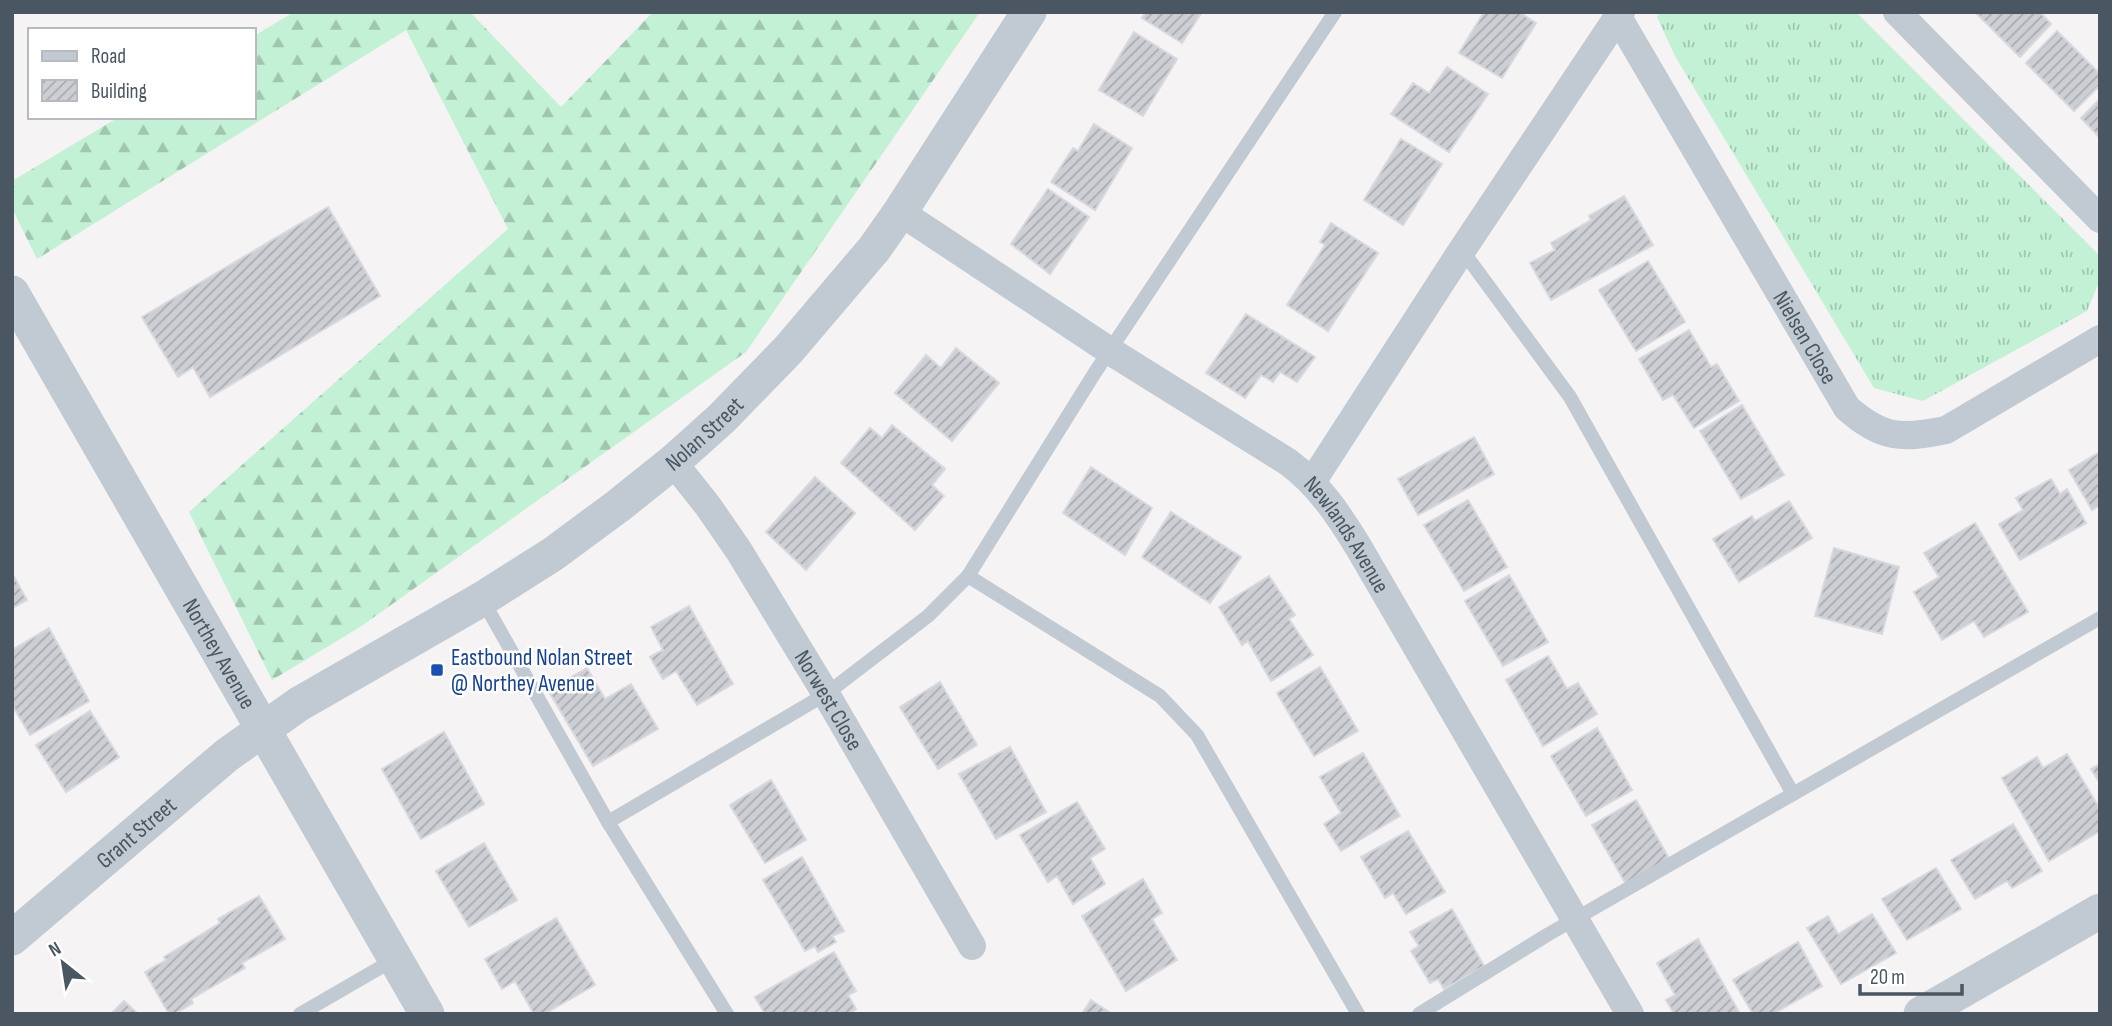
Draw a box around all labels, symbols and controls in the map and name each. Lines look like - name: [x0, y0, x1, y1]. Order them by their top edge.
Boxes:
- legend: [28, 28, 256, 119]
- text: Road: [91, 44, 126, 69]
- text: Building: [91, 79, 147, 104]
- street label: Nielsen Close: [1767, 286, 1843, 389]
- street label: Nolan Street: [660, 391, 750, 478]
- street label: Newlands Avenue: [1298, 471, 1395, 598]
- street label: Northey Avenue: [176, 594, 261, 714]
- place label: Eastbound Nolan Street @ Northey Avenue: [451, 644, 633, 698]
- street label: Norwest Close: [788, 645, 869, 756]
- marker: Eastbound Nolan Street @ Northey Avenue: [429, 662, 445, 678]
- street label: Grant Street: [91, 791, 182, 875]
- north arrow: [28, 928, 98, 998]
- text: N: [45, 937, 65, 962]
- scale bar: [1860, 953, 1962, 997]
- text: 20 m: [1870, 965, 1905, 990]

